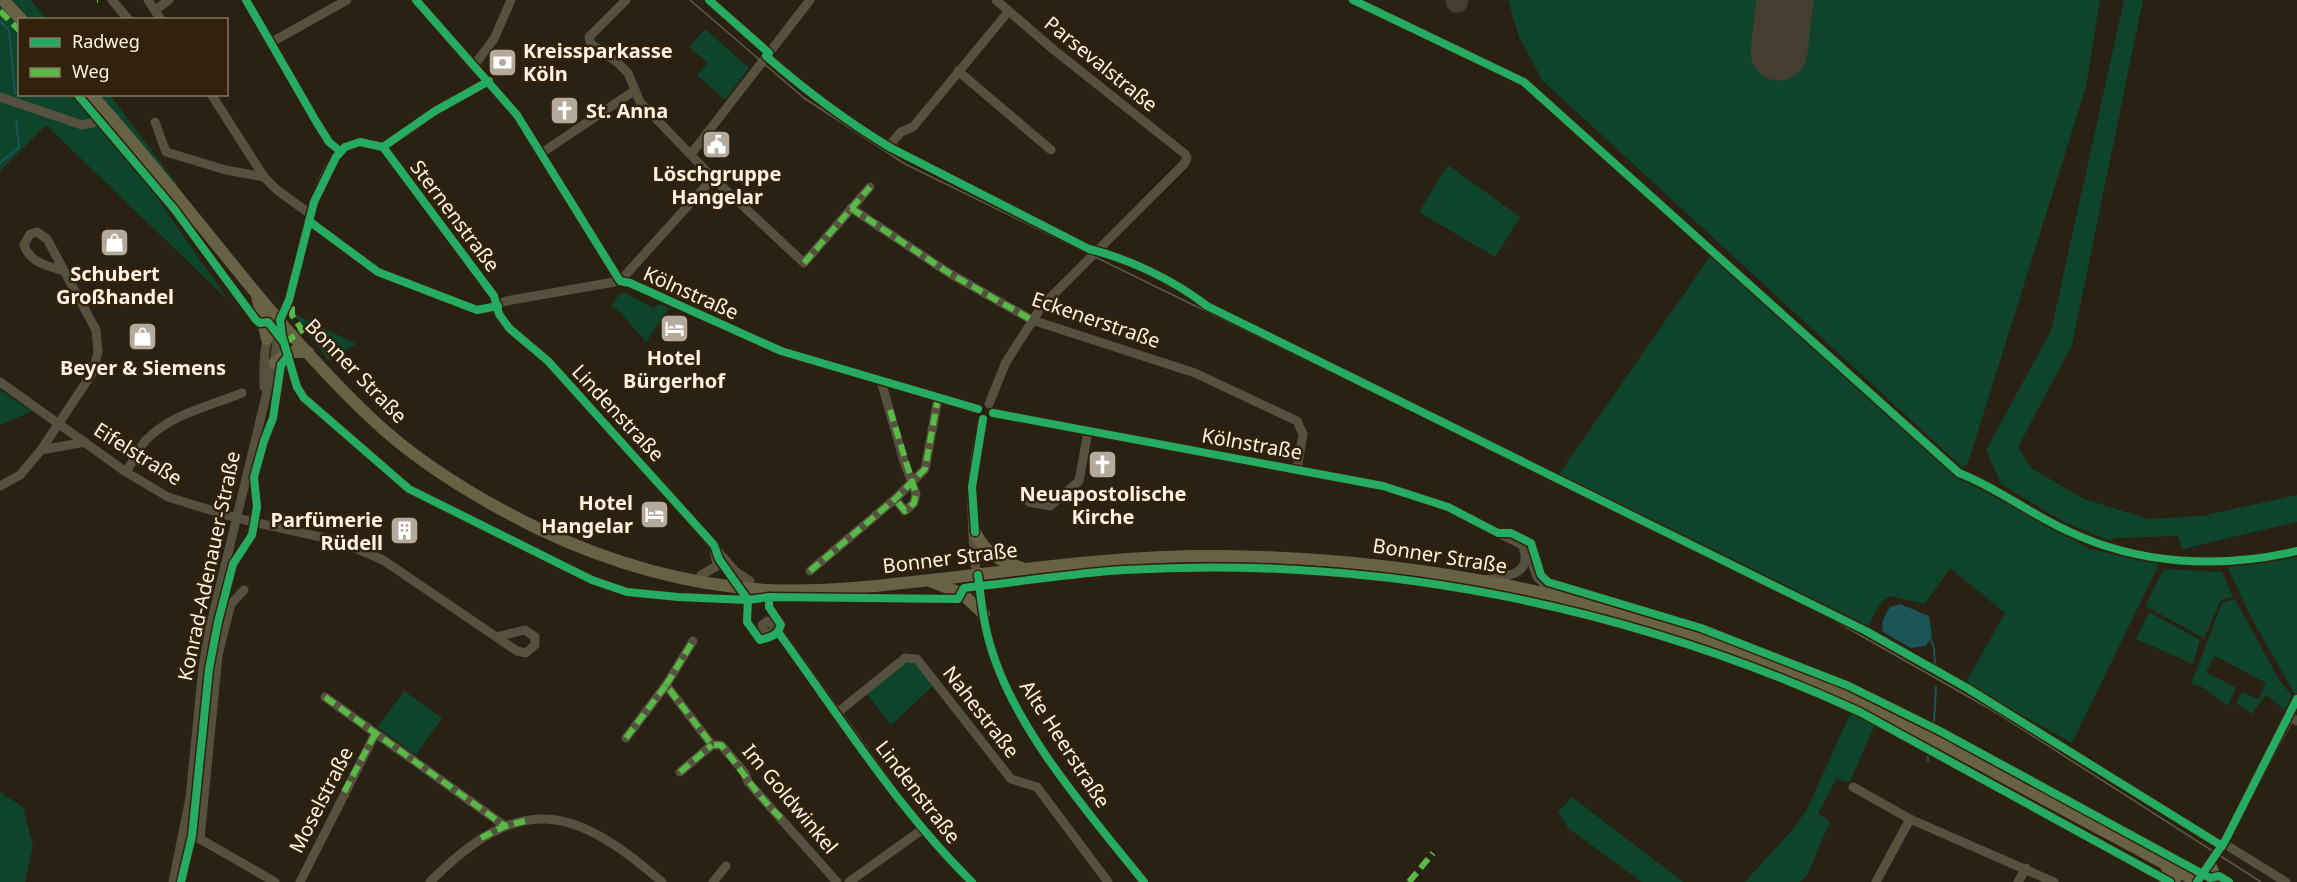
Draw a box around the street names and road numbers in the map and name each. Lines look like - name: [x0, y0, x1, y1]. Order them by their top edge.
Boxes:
- street label: Parsevalstraße: [1039, 10, 1164, 118]
- street label: Sternenstraße: [404, 154, 506, 277]
- street label: Kölnstraße: [639, 260, 743, 326]
- street label: Eckenerstraße: [1028, 285, 1164, 354]
- street label: Bonner Straße: [299, 312, 413, 429]
- street label: Lindenstraße: [566, 358, 670, 467]
- street label: Eifelstraße: [89, 416, 188, 491]
- street label: Kölnstraße: [1200, 421, 1305, 466]
- street label: Konrad-Adenauer-Straße: [171, 449, 246, 683]
- street label: Bonner Straße: [1371, 532, 1509, 579]
- street label: Bonner Straße: [881, 536, 1019, 579]
- street label: Nahestraße: [937, 660, 1026, 763]
- street label: Alte Heerstraße: [1014, 675, 1117, 813]
- street label: Lindenstraße: [870, 735, 967, 849]
- street label: Im Goldwinkel: [737, 738, 844, 859]
- street label: Moselstraße: [282, 742, 359, 858]

